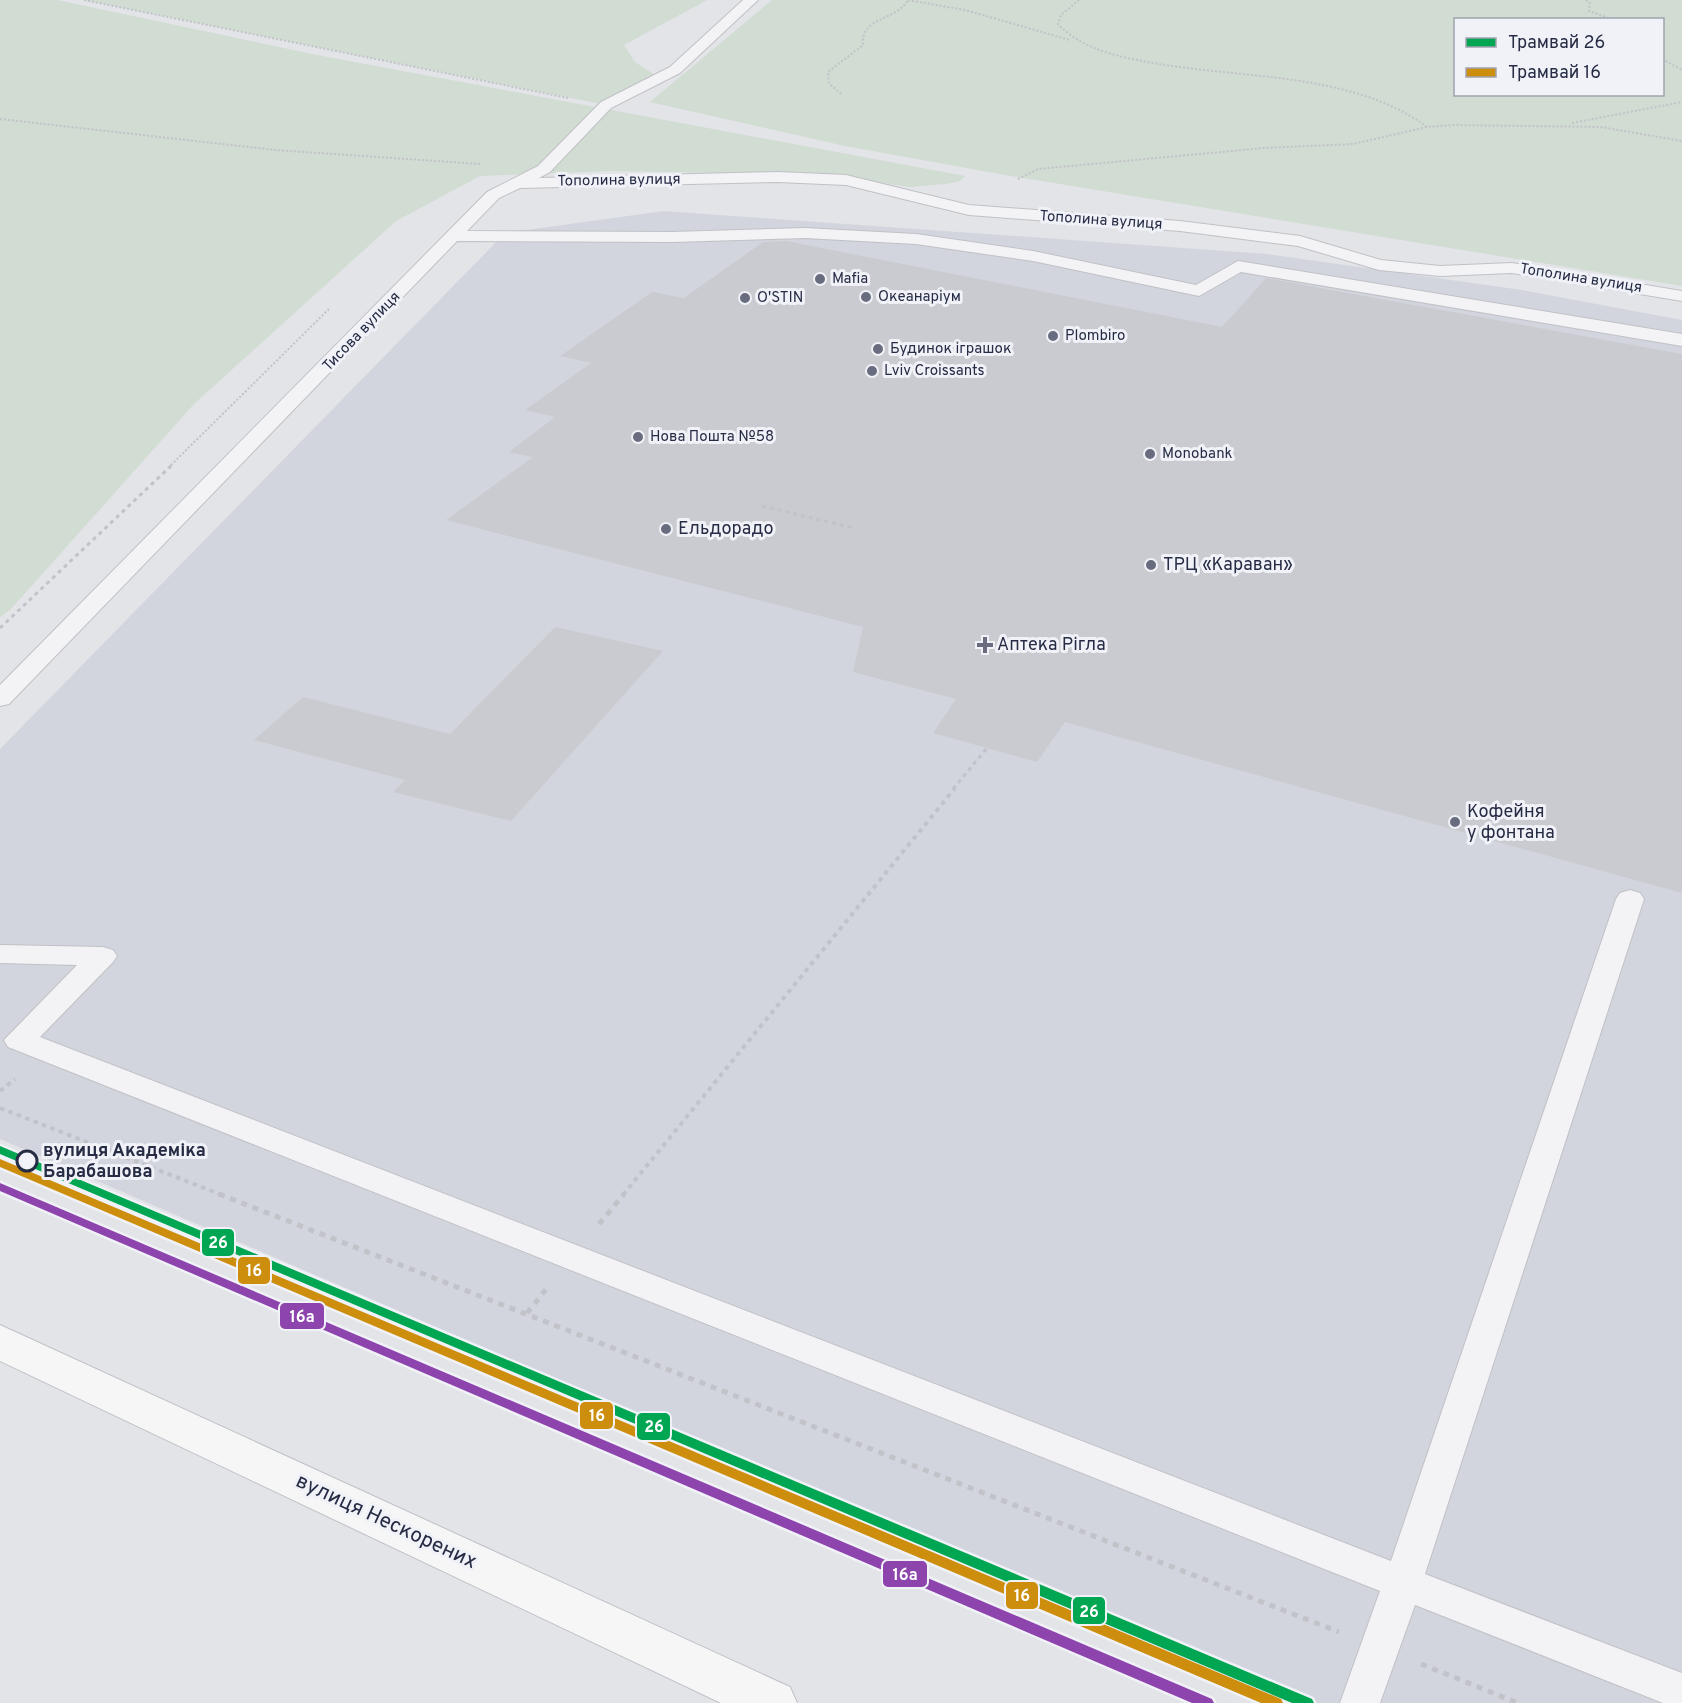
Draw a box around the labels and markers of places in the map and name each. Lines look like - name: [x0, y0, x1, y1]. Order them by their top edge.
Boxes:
- place label: Mafia: [832, 270, 868, 289]
- marker: Mafia: [813, 272, 827, 286]
- place label: Океанаріум: [878, 288, 961, 307]
- place label: O'STIN: [757, 289, 803, 308]
- marker: Океанаріум: [859, 290, 873, 304]
- marker: O'STIN: [738, 291, 752, 305]
- place label: Plombiro: [1065, 327, 1125, 346]
- marker: Plombiro: [1046, 329, 1060, 343]
- place label: Будинок іграшок: [890, 340, 1012, 359]
- marker: Будинок іграшок: [871, 342, 885, 356]
- place label: Lviv Croissants: [884, 362, 985, 381]
- marker: Lviv Croissants: [865, 364, 879, 378]
- place label: Нова Пошта №58: [650, 428, 774, 447]
- marker: Нова Пошта №58: [631, 430, 645, 444]
- place label: Monobank: [1162, 445, 1233, 464]
- marker: Monobank: [1143, 447, 1157, 461]
- place label: Ельдорадо: [678, 518, 773, 541]
- marker: Ельдорадо: [659, 522, 673, 536]
- place label: ТРЦ «Караван»: [1163, 554, 1293, 577]
- marker: ТРЦ «Караван»: [1144, 558, 1158, 572]
- place label: Аптека Рігла: [997, 634, 1106, 657]
- marker: Аптека Рігла: [978, 638, 992, 652]
- place label: Кофейня у фонтана: [1467, 801, 1555, 845]
- marker: Кофейня у фонтана: [1448, 815, 1462, 829]
- place label: вулиця Академіка Барабашова: [43, 1140, 206, 1184]
- marker: вулиця Академіка Барабашова: [16, 1150, 38, 1172]

